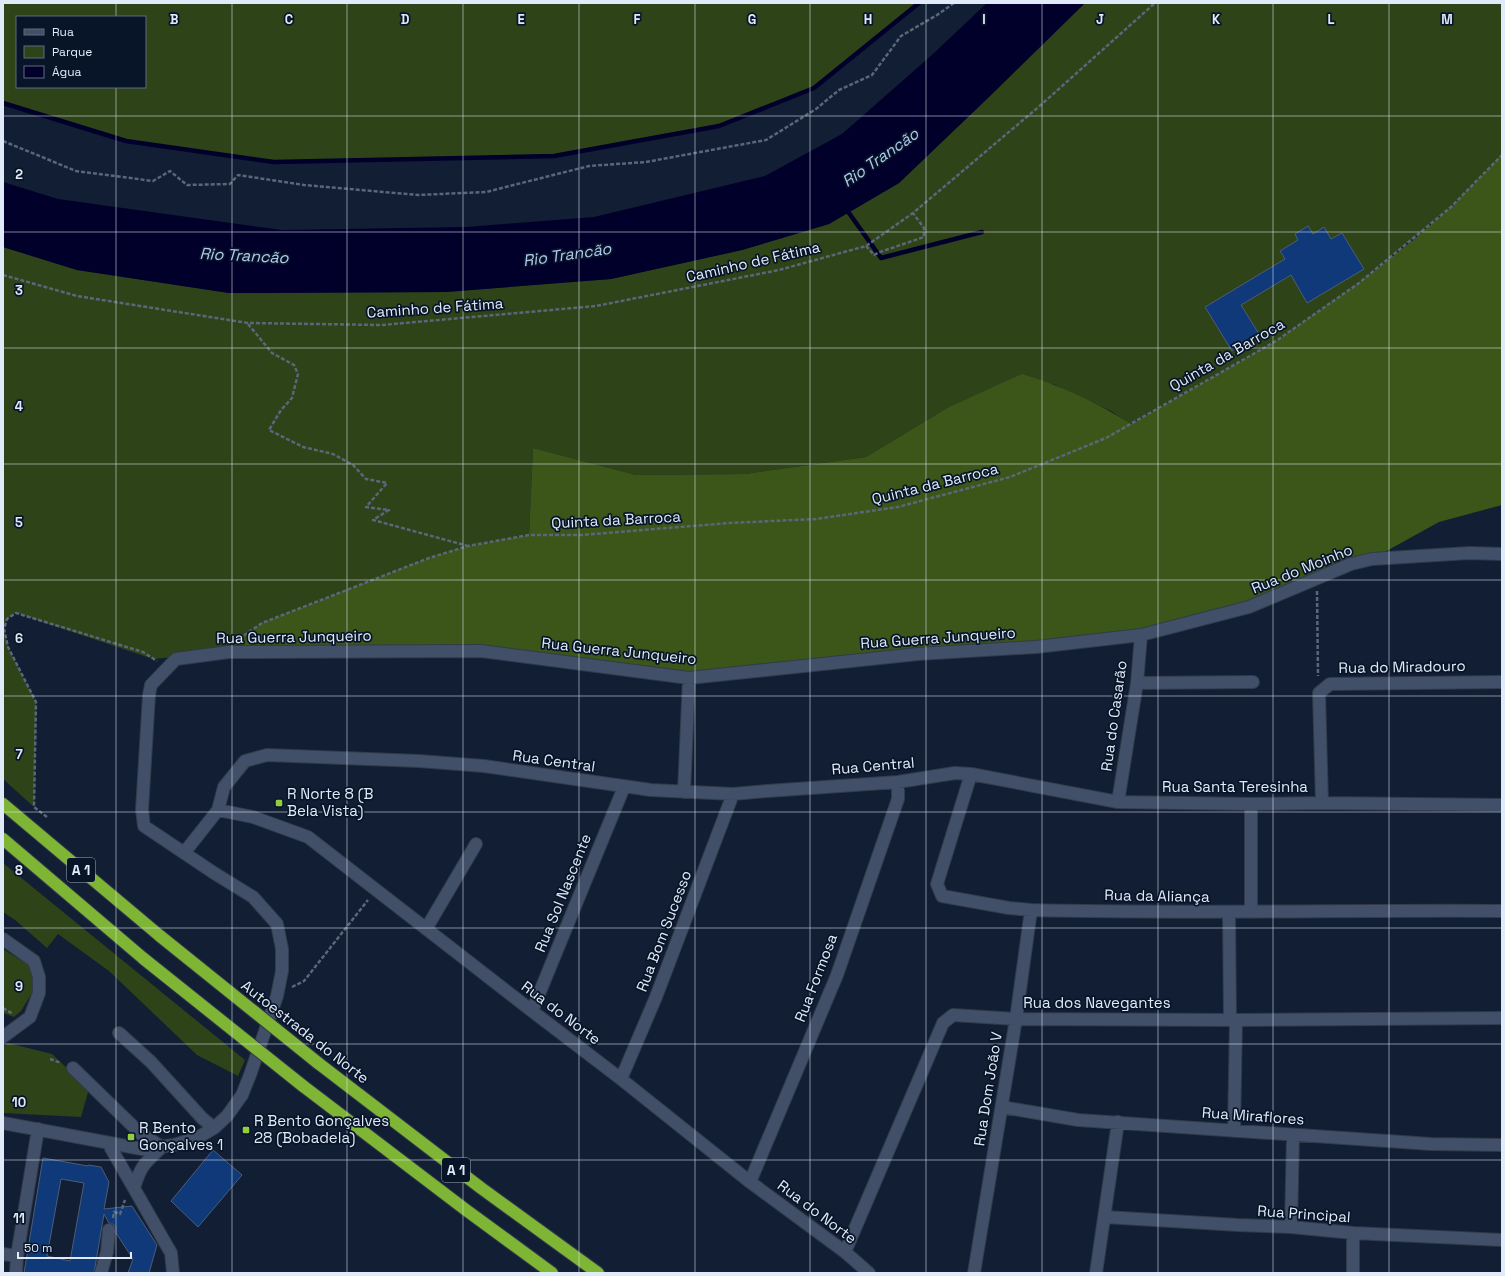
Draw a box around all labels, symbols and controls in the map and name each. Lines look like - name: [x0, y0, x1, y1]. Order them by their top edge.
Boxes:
- text: B: [170, 11, 179, 28]
- text: C: [285, 11, 293, 28]
- text: D: [401, 11, 410, 28]
- text: E: [517, 11, 525, 28]
- text: F: [634, 11, 641, 28]
- text: G: [748, 11, 756, 28]
- text: H: [864, 11, 872, 28]
- text: I: [982, 11, 986, 28]
- text: J: [1096, 11, 1104, 28]
- text: K: [1212, 11, 1221, 28]
- text: L: [1327, 11, 1335, 28]
- text: M: [1441, 11, 1453, 28]
- legend: [16, 16, 146, 88]
- text: Rua: [52, 24, 74, 40]
- text: Parque: [52, 44, 92, 60]
- text: Água: [52, 64, 82, 80]
- water label: Rio Trancão: [838, 123, 924, 192]
- text: 2: [15, 166, 23, 183]
- street label: Caminho de Fátima: [684, 237, 822, 286]
- water label: Rio Trancão: [522, 238, 614, 271]
- water label: Rio Trancão: [199, 243, 290, 268]
- text: 3: [15, 282, 23, 299]
- street label: Caminho de Fátima: [366, 293, 504, 322]
- street label: Quinta da Barroca: [1166, 314, 1288, 395]
- text: 4: [15, 398, 23, 415]
- street label: Quinta da Barroca: [870, 459, 1001, 508]
- street label: Quinta da Barroca: [551, 507, 682, 532]
- text: 5: [15, 514, 23, 531]
- street label: Rua do Moinho: [1248, 540, 1355, 597]
- street label: Rua Guerra Junqueiro: [860, 623, 1016, 652]
- street label: Rua Guerra Junqueiro: [216, 626, 372, 647]
- text: 6: [15, 630, 23, 647]
- street label: Rua Guerra Junqueiro: [541, 633, 697, 668]
- street label: Rua do Miradouro: [1338, 656, 1466, 677]
- street label: Rua do Casarão: [1096, 659, 1131, 773]
- street label: Rua Central: [512, 745, 597, 776]
- text: 7: [15, 746, 23, 763]
- street label: Rua Central: [831, 752, 915, 779]
- street label: Rua Santa Teresinha: [1162, 777, 1308, 796]
- place label: R Norte 8 (B Bela Vista): [287, 784, 373, 821]
- marker: R Norte 8 (B Bela Vista): [274, 798, 284, 808]
- street label: Rua Sol Nascente: [530, 831, 595, 955]
- road number: A 1: [67, 858, 95, 882]
- text: 8: [15, 862, 23, 879]
- street label: Rua Bom Sucesso: [632, 867, 695, 994]
- street label: Rua da Aliança: [1104, 885, 1210, 906]
- street label: Rua Formosa: [790, 931, 841, 1024]
- street label: Autoestrada do Norte: [238, 976, 373, 1088]
- street label: Rua do Norte: [518, 977, 605, 1049]
- text: 9: [15, 978, 23, 995]
- street label: Rua dos Navegantes: [1023, 993, 1171, 1012]
- street label: Rua Dom João V: [969, 1030, 1006, 1147]
- text: 10: [12, 1094, 26, 1111]
- street label: Rua Miraflores: [1201, 1102, 1305, 1129]
- place label: R Bento Gonçalves 28 (Bobadela): [254, 1111, 389, 1148]
- place label: R Bento Gonçalves 1: [139, 1118, 223, 1154]
- marker: R Bento Gonçalves 28 (Bobadela): [241, 1125, 251, 1135]
- marker: R Bento Gonçalves 1: [126, 1132, 136, 1142]
- road number: A 1: [442, 1158, 470, 1182]
- street label: Rua do Norte: [774, 1176, 861, 1248]
- street label: Rua Principal: [1257, 1201, 1351, 1226]
- text: 11: [13, 1210, 25, 1227]
- scale bar: [18, 1234, 131, 1260]
- text: 50 m: [24, 1240, 52, 1256]

